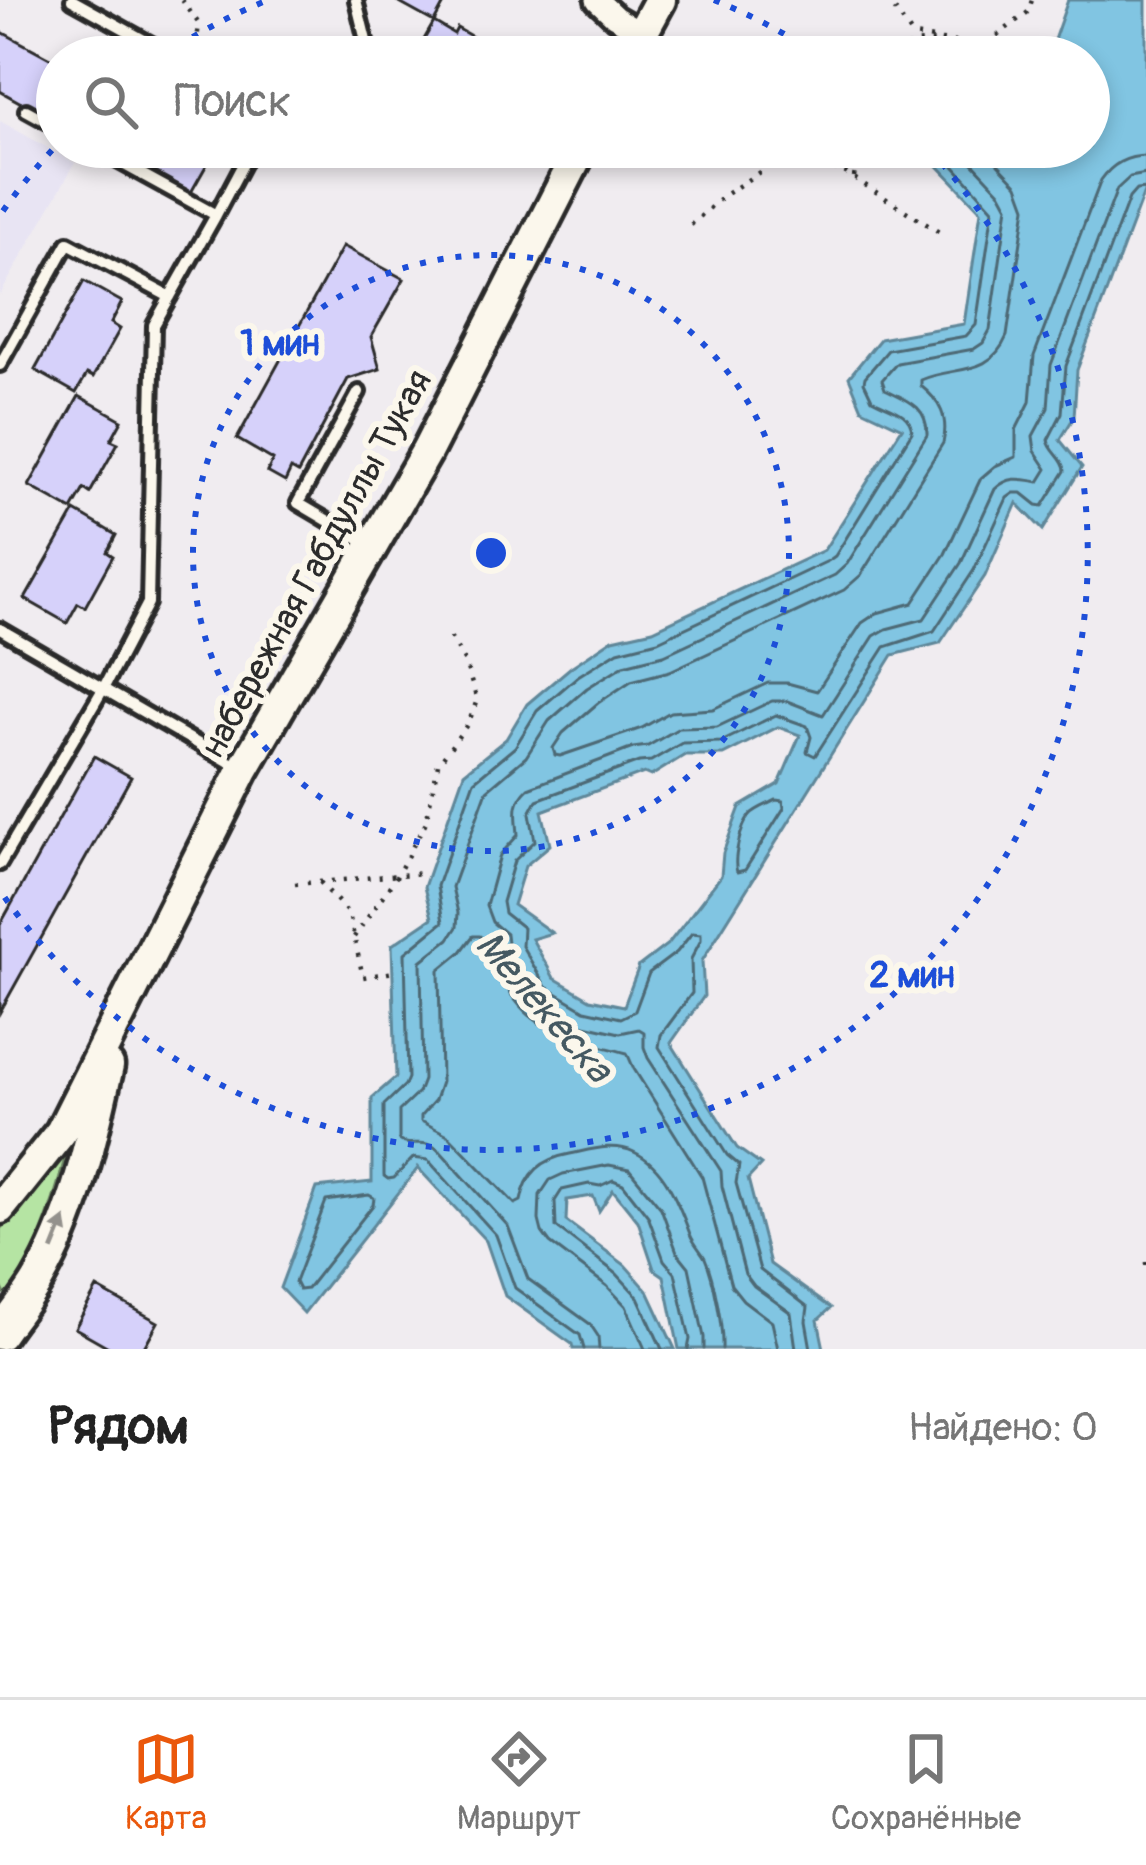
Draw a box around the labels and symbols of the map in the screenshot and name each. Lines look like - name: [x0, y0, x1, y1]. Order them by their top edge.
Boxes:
- text: 1 мин: [240, 321, 320, 366]
- street label: набережная Габдуллы Тукая: [191, 362, 442, 765]
- centre of rings: [470, 532, 512, 574]
- water label: Мелекеска: [465, 921, 624, 1094]
- text: 2 мин: [869, 953, 955, 998]
- one-way arrow: [50, 1215, 69, 1251]

